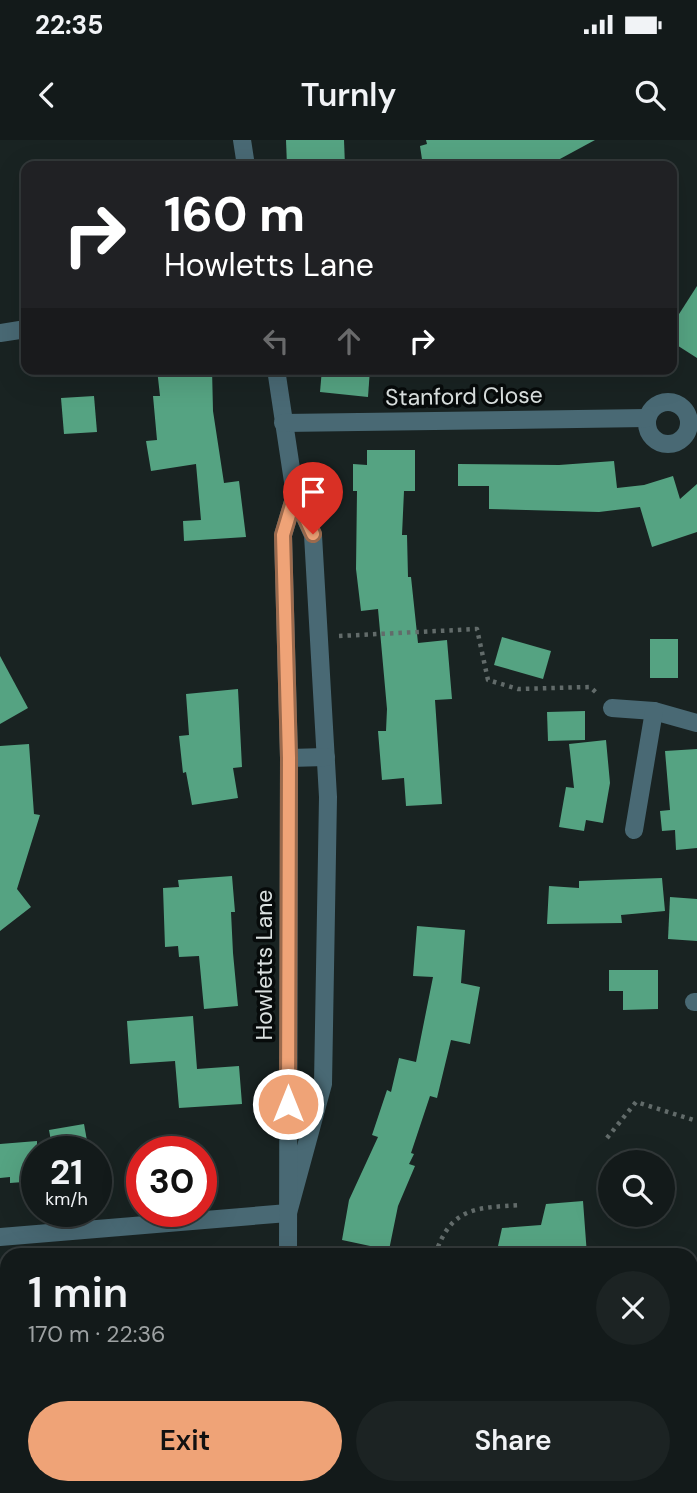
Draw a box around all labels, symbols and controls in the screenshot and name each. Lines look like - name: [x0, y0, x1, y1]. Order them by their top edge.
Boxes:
- text: 22:35: [35, 8, 103, 42]
- text: Turnly: [301, 74, 396, 116]
- icon: back: [28, 76, 66, 114]
- icon: search: [631, 76, 669, 114]
- text: 160 m: [164, 182, 305, 246]
- icon: right: [49, 189, 140, 280]
- text: Howletts Lane: [164, 244, 374, 286]
- icon: left: [257, 322, 295, 360]
- icon: ahead: [330, 322, 368, 360]
- icon: right: [403, 322, 441, 360]
- street label: Stanford Close: [385, 380, 543, 412]
- pin: [283, 462, 343, 534]
- icon: arrive: [294, 473, 332, 511]
- street label: Howletts Lane: [249, 890, 279, 1040]
- position arrow: [251, 1067, 325, 1141]
- speed limit sign: 30: [126, 1136, 217, 1227]
- text: 21: [50, 1149, 83, 1195]
- map controls: [598, 1150, 675, 1227]
- button: search: [598, 1150, 675, 1227]
- text: km/h: [45, 1187, 88, 1211]
- text: 1 min: [28, 1265, 128, 1320]
- button: close: [596, 1271, 670, 1345]
- text: 170 m · 22:36: [28, 1319, 165, 1349]
- button: Exit: [28, 1401, 342, 1481]
- button: Share: [356, 1401, 670, 1481]

